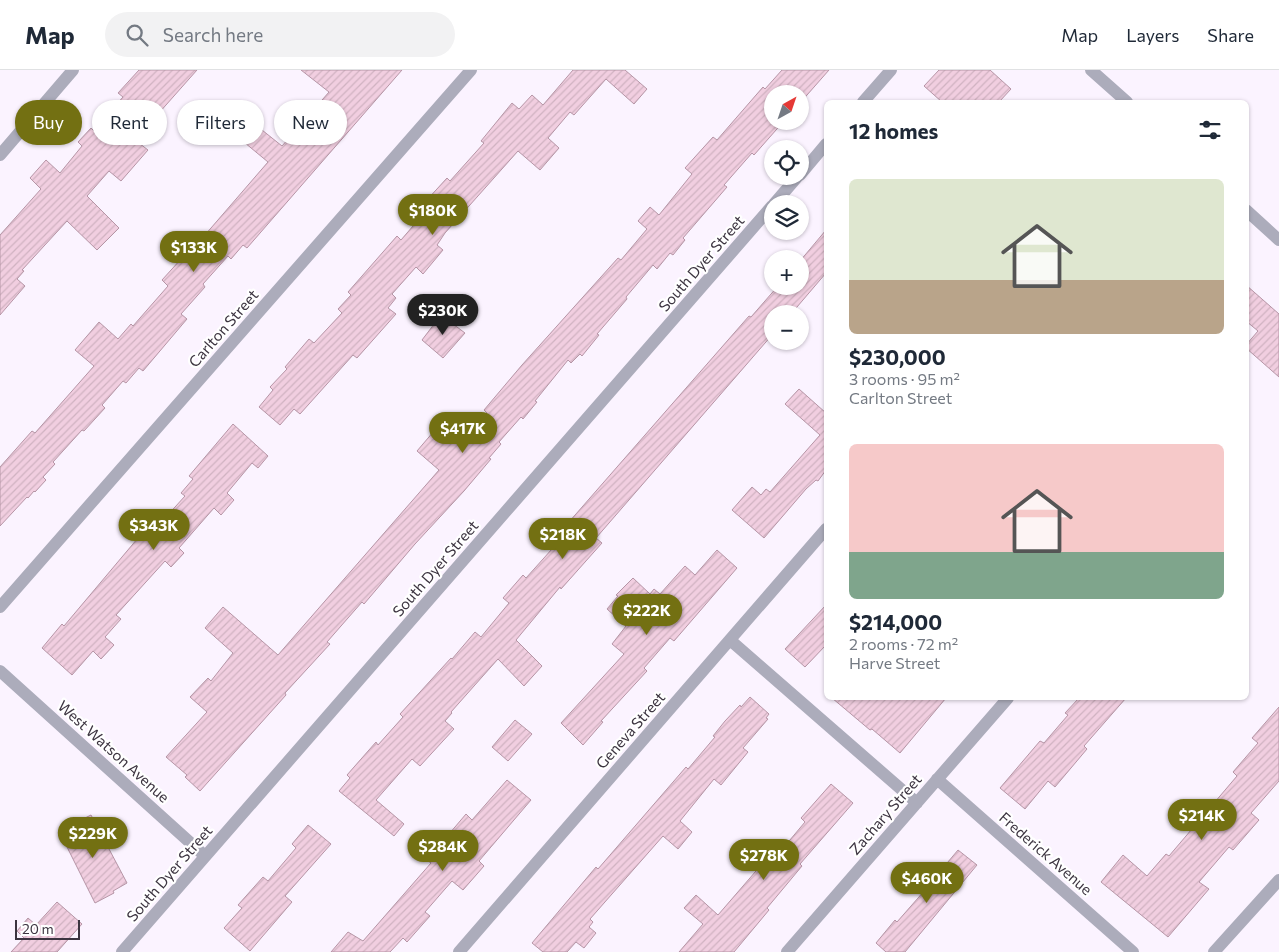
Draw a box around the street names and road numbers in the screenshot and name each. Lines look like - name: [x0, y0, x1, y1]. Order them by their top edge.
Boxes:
- street label: South Dyer Street: [654, 211, 748, 315]
- street label: Carlton Street: [184, 286, 262, 370]
- street label: South Dyer Street: [388, 516, 482, 620]
- street label: Geneva Street: [592, 688, 668, 772]
- street label: West Watson Avenue: [55, 696, 173, 806]
- street label: Zachary Street: [845, 770, 925, 858]
- street label: Frederick Avenue: [996, 808, 1096, 898]
- street label: South Dyer Street: [122, 821, 216, 925]

